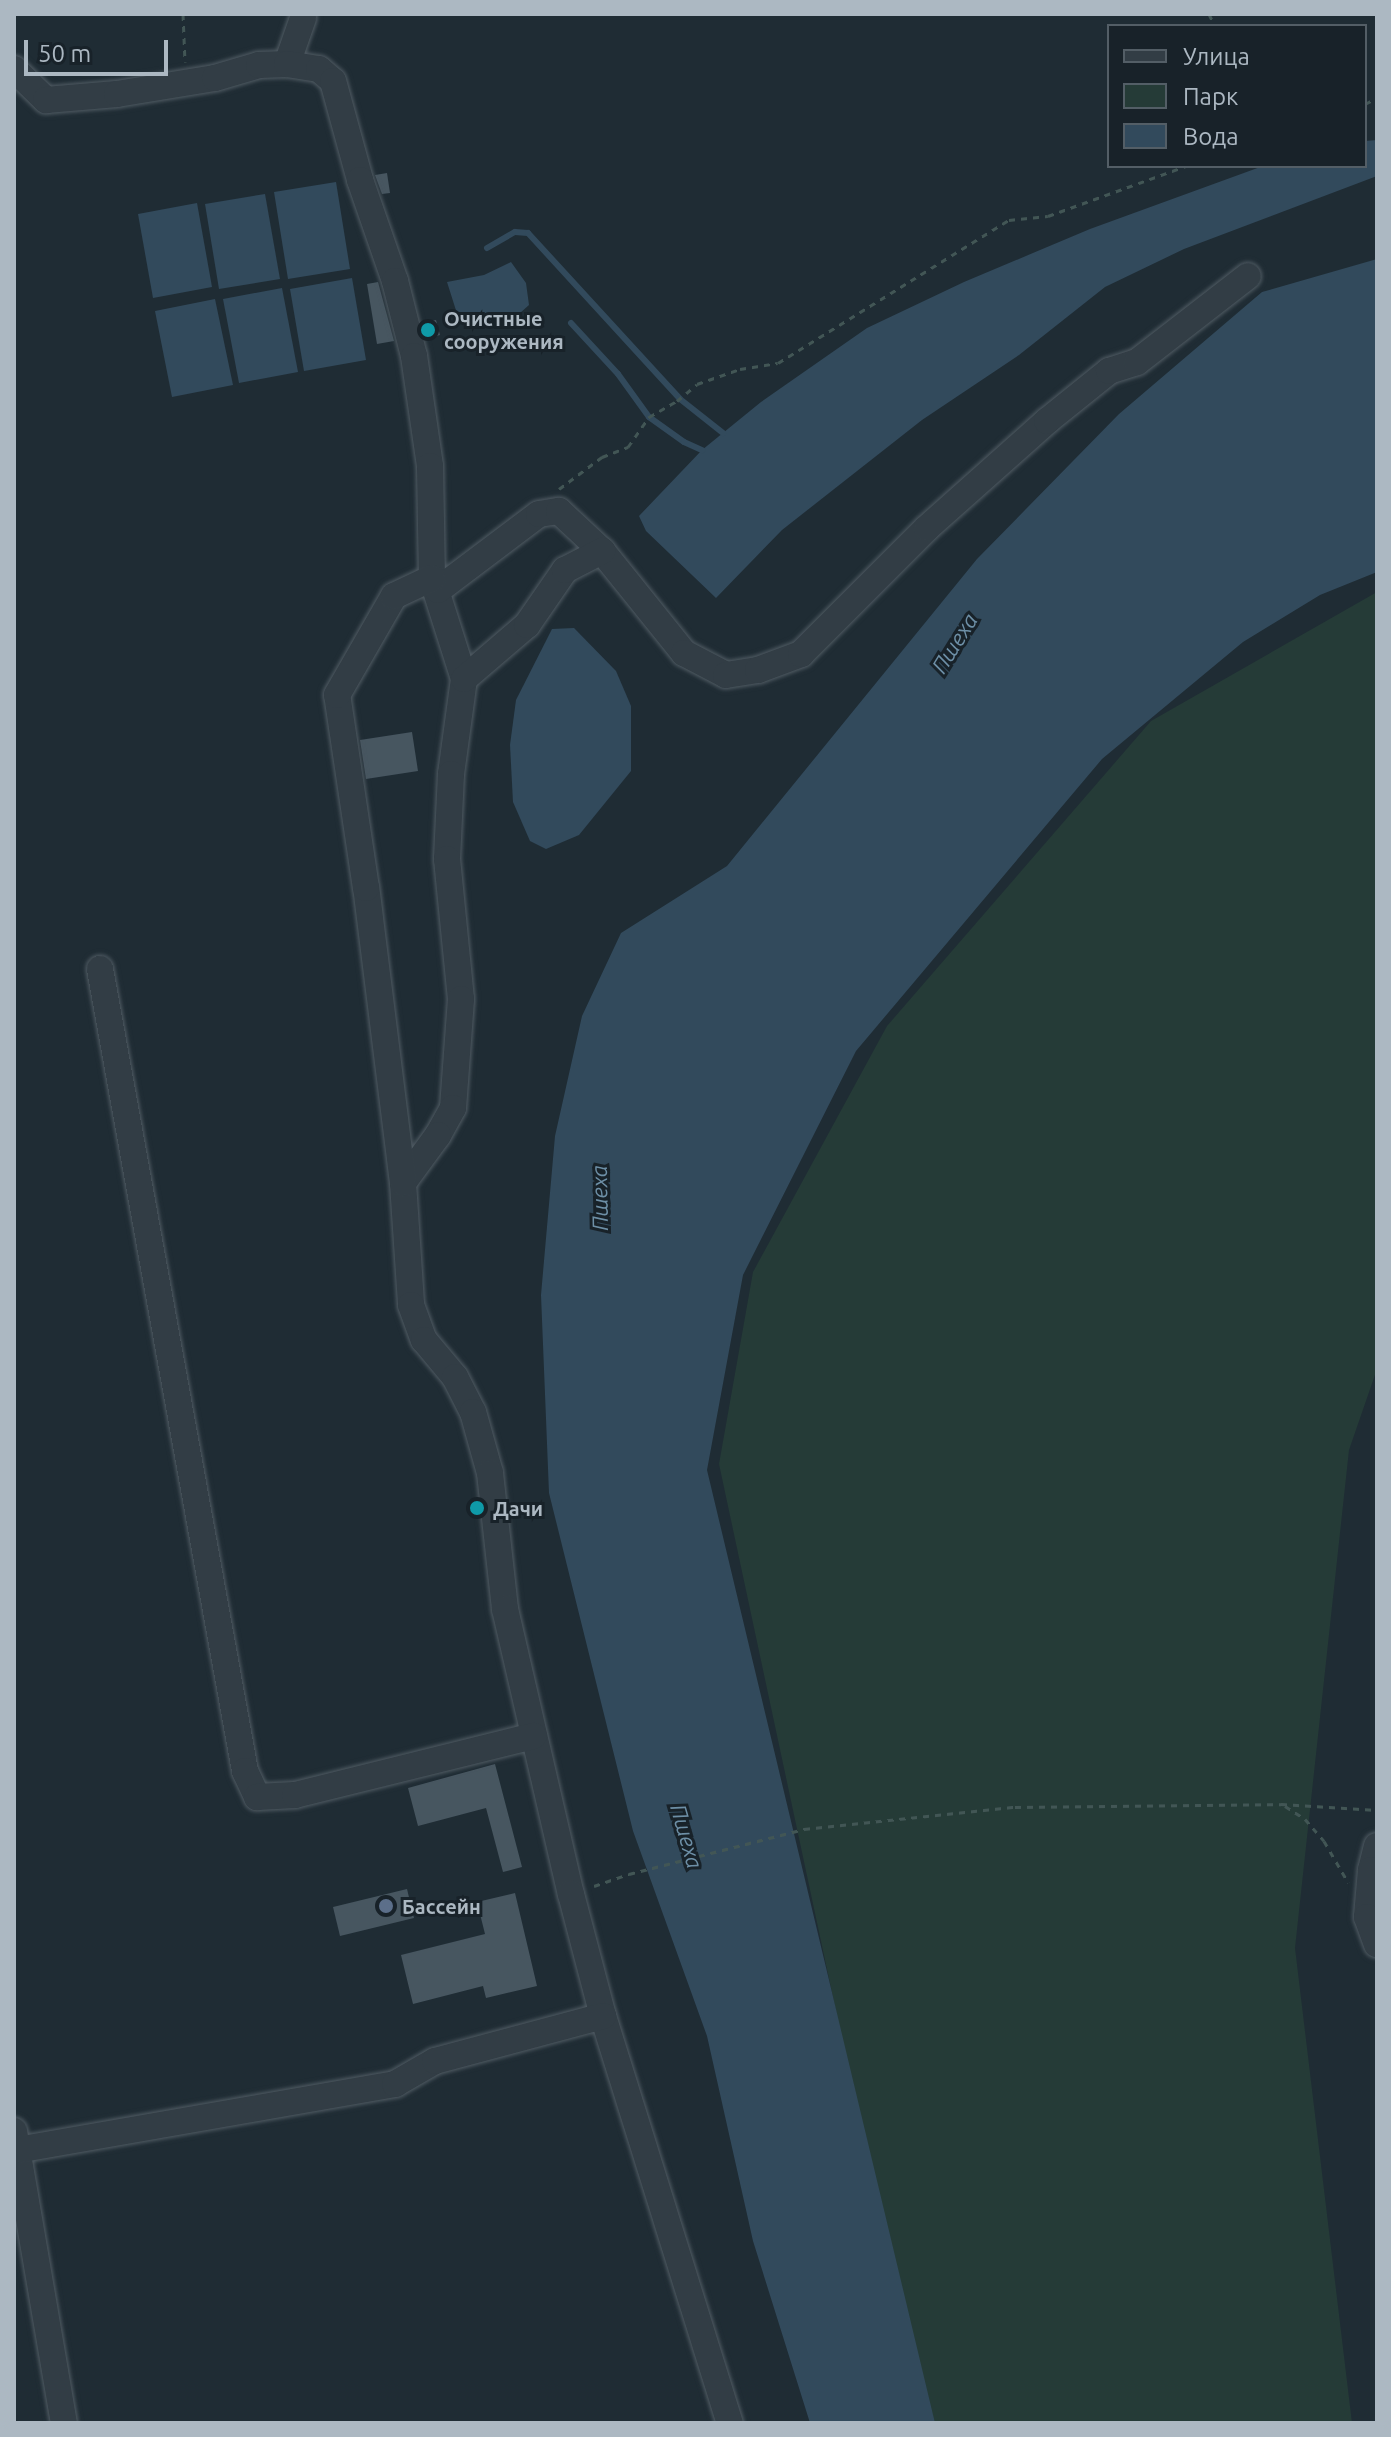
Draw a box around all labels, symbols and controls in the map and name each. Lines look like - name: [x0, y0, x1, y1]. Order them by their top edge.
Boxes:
- scale bar: [28, 24, 172, 74]
- legend: [1107, 24, 1367, 168]
- text: 50 m: [38, 40, 91, 67]
- text: Улица: [1183, 43, 1250, 70]
- text: Парк: [1183, 83, 1238, 110]
- text: Вода: [1183, 123, 1239, 150]
- place label: Очистные сооружения: [444, 306, 564, 353]
- marker: Очистные сооружения: [419, 321, 437, 339]
- water label: Пшеха: [925, 608, 983, 678]
- water label: Пшеха: [585, 1165, 613, 1231]
- place label: Дачи: [493, 1496, 543, 1520]
- marker: Дачи: [468, 1499, 486, 1517]
- water label: Пшеха: [665, 1801, 709, 1871]
- place label: Бассейн: [402, 1894, 481, 1918]
- marker: Бассейн: [377, 1897, 395, 1915]

